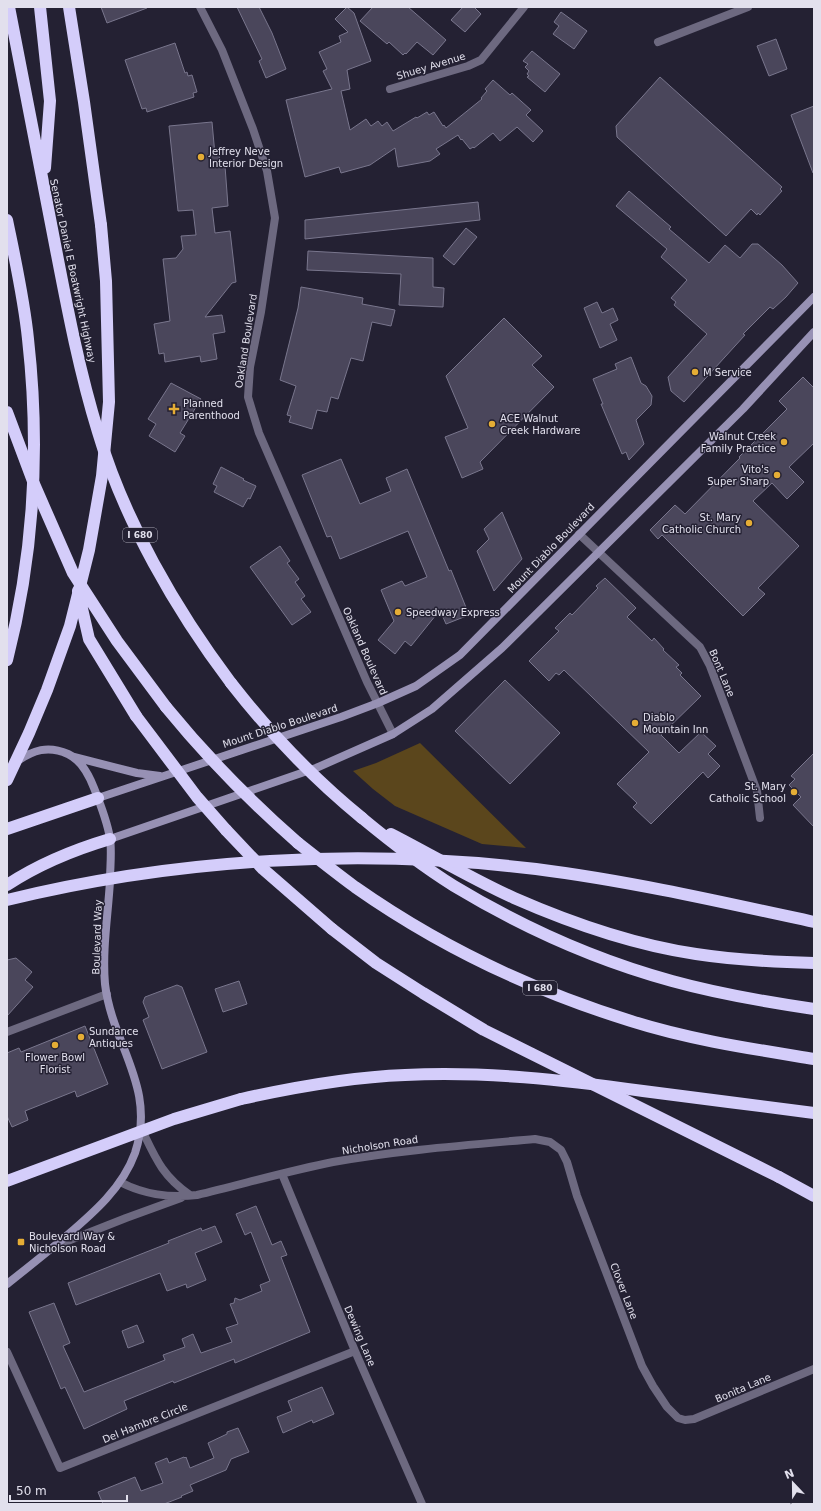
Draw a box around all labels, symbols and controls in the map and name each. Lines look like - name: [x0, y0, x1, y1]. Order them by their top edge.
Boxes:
- street label: Shuey Avenue: [395, 50, 467, 82]
- place label: Jeffrey Neve Interior Design: [208, 146, 283, 169]
- marker: Jeffrey Neve Interior Design: [196, 152, 206, 162]
- street label: Senator Daniel E Boatwright Highway: [48, 178, 98, 364]
- street label: Oakland Boulevard: [233, 293, 259, 389]
- marker: M Service: [690, 367, 700, 377]
- place label: M Service: [703, 367, 752, 378]
- place label: Planned Parenthood: [183, 398, 240, 421]
- marker: Planned Parenthood: [168, 403, 180, 415]
- place label: ACE Walnut Creek Hardware: [500, 413, 580, 436]
- marker: ACE Walnut Creek Hardware: [487, 419, 497, 429]
- place label: Walnut Creek Family Practice: [701, 431, 776, 454]
- marker: Walnut Creek Family Practice: [779, 437, 789, 447]
- place label: Vito's Super Sharp: [707, 464, 769, 487]
- marker: Vito's Super Sharp: [772, 470, 782, 480]
- street label: Mount Diablo Boulevard: [505, 501, 597, 595]
- place label: St. Mary Catholic Church: [662, 512, 741, 535]
- marker: St. Mary Catholic Church: [744, 518, 754, 528]
- road number: I 680: [123, 528, 157, 542]
- street label: Oakland Boulevard: [341, 605, 389, 697]
- marker: Speedway Express: [393, 607, 403, 617]
- place label: Speedway Express: [406, 607, 500, 618]
- street label: Bont Lane: [707, 648, 737, 698]
- street label: Mount Diablo Boulevard: [221, 702, 339, 750]
- place label: Diablo Mountain Inn: [643, 712, 708, 735]
- marker: Diablo Mountain Inn: [630, 718, 640, 728]
- place label: St. Mary Catholic School: [709, 781, 786, 804]
- marker: St. Mary Catholic School: [789, 787, 799, 797]
- street label: Boulevard Way: [90, 899, 104, 975]
- road number: I 680: [523, 981, 557, 995]
- place label: Sundance Antiques: [89, 1026, 139, 1049]
- marker: Sundance Antiques: [76, 1032, 86, 1042]
- marker: Flower Bowl Florist: [50, 1040, 60, 1050]
- place label: Flower Bowl Florist: [25, 1052, 85, 1075]
- street label: Nicholson Road: [341, 1134, 419, 1156]
- place label: Boulevard Way & Nicholson Road: [29, 1231, 115, 1254]
- marker: Boulevard Way & Nicholson Road: [16, 1237, 26, 1247]
- street label: Clover Lane: [608, 1261, 640, 1321]
- street label: Dewing Lane: [342, 1304, 378, 1368]
- street label: Bonita Lane: [713, 1371, 773, 1405]
- street label: Del Hambre Circle: [101, 1401, 189, 1445]
- north arrow: [773, 1463, 813, 1503]
- text: N: [783, 1466, 796, 1482]
- scale bar: [10, 1477, 127, 1503]
- text: 50 m: [16, 1484, 47, 1498]

